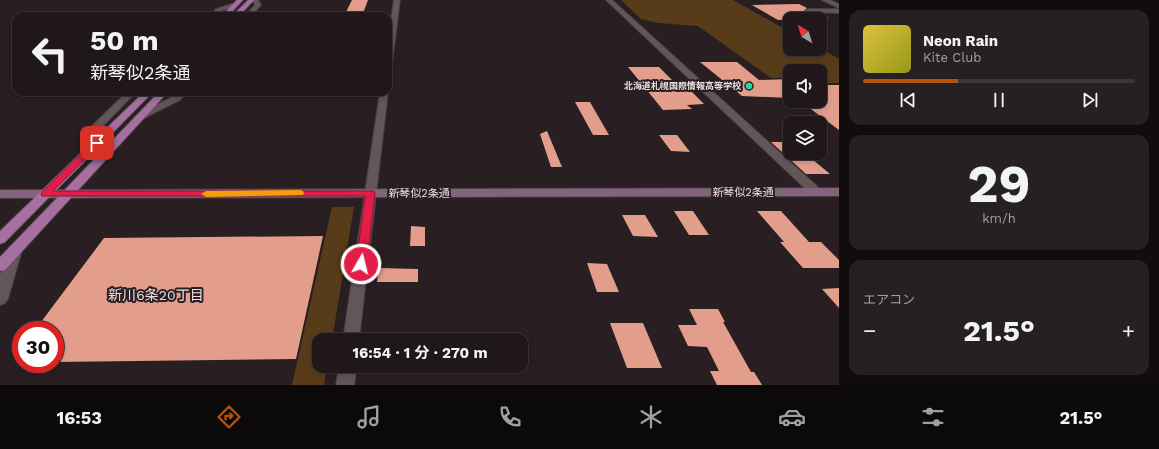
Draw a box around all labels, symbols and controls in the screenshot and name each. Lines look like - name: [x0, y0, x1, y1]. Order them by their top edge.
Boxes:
- north arrow: [783, 12, 827, 56]
- map controls: [783, 12, 827, 160]
- text: 50 m: [90, 24, 159, 57]
- icon: left: [24, 28, 76, 80]
- text: Neon Rain: [923, 32, 998, 50]
- text: Kite Club: [923, 50, 981, 65]
- text: 新琴似2条通: [90, 62, 191, 83]
- button: sound: [783, 64, 827, 108]
- place label: 北海道札幌国際情報高等学校: [624, 81, 742, 91]
- marker: 北海道札幌国際情報高等学校: [744, 81, 754, 91]
- icon: previous: [897, 89, 919, 111]
- icon: pause: [988, 89, 1010, 111]
- icon: next: [1079, 89, 1101, 111]
- button: layers: [783, 116, 827, 160]
- pin: [80, 126, 114, 160]
- icon: arrive: [86, 132, 108, 154]
- text: 29: [967, 154, 1031, 215]
- street label: 新琴似2条通: [712, 186, 774, 199]
- street label: 新琴似2条通: [388, 187, 450, 200]
- text: km/h: [982, 211, 1016, 226]
- position arrow: [340, 243, 382, 285]
- district label: 新川6条20丁目: [108, 287, 204, 303]
- text: エアコン: [863, 292, 915, 307]
- text: 21.5°: [963, 313, 1035, 348]
- text: −: [863, 318, 876, 343]
- text: +: [1122, 318, 1135, 343]
- speed limit sign: 30: [12, 321, 64, 373]
- text: 16:54 · 1 分 · 270 m: [352, 344, 488, 362]
- icon: directions: [215, 403, 243, 431]
- icon: music: [355, 403, 383, 431]
- icon: phone: [496, 403, 524, 431]
- icon: climate: [637, 403, 665, 431]
- icon: car: [778, 403, 806, 431]
- icon: filters: [919, 403, 947, 431]
- text: 16:53: [56, 407, 102, 428]
- text: 21.5°: [1059, 407, 1103, 428]

